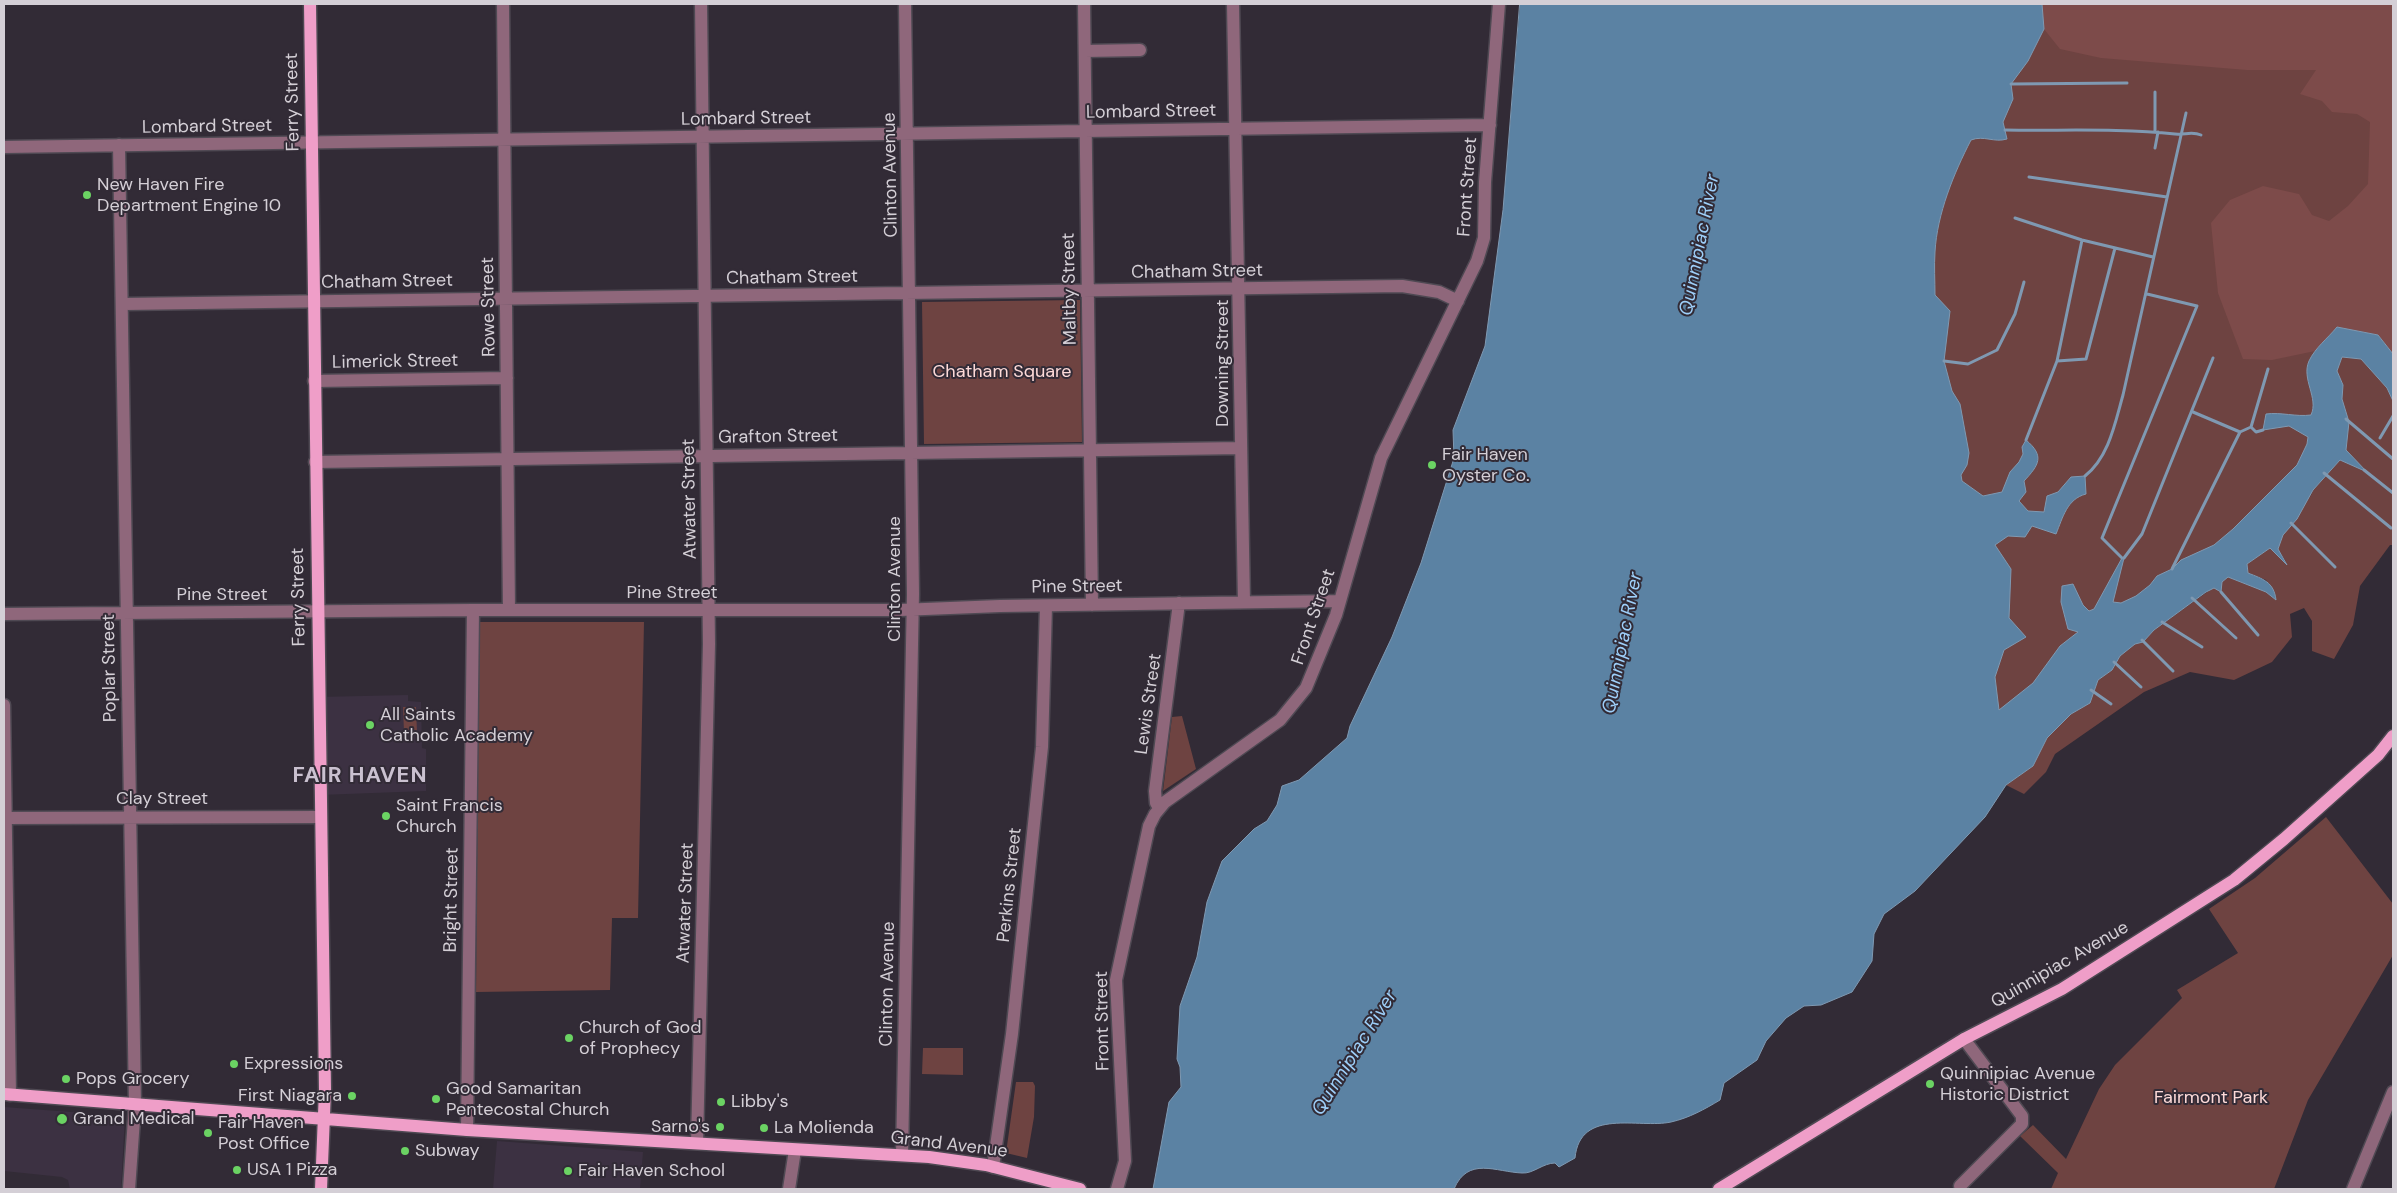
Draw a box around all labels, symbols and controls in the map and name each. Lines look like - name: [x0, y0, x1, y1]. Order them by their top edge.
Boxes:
- street label: Ferry Street: [281, 53, 305, 151]
- street label: Lombard Street: [1086, 100, 1216, 124]
- street label: Lombard Street: [681, 107, 811, 131]
- street label: Clinton Avenue: [879, 112, 903, 238]
- street label: Lombard Street: [142, 115, 272, 139]
- street label: Front Street: [1454, 136, 1482, 238]
- water label: Quinnipiac River: [1675, 172, 1725, 318]
- place label: New Haven Fire Department Engine 10: [97, 174, 281, 216]
- marker: New Haven Fire Department Engine 10: [81, 189, 93, 201]
- street label: Maltby Street: [1058, 233, 1082, 345]
- street label: Rowe Street: [477, 257, 501, 357]
- street label: Chatham Street: [1131, 260, 1263, 284]
- street label: Chatham Street: [726, 266, 858, 290]
- street label: Chatham Street: [321, 270, 453, 294]
- street label: Downing Street: [1212, 299, 1234, 427]
- street label: Limerick Street: [332, 350, 458, 374]
- park label: Chatham Square: [932, 361, 1072, 383]
- street label: Grafton Street: [718, 425, 838, 449]
- street label: Atwater Street: [678, 438, 702, 560]
- place label: Fair Haven Oyster Co.: [1442, 444, 1530, 486]
- marker: Fair Haven Oyster Co.: [1426, 459, 1438, 471]
- street label: Clinton Avenue: [884, 516, 906, 642]
- street label: Ferry Street: [287, 548, 311, 646]
- street label: Front Street: [1288, 566, 1340, 668]
- water label: Quinnipiac River: [1598, 570, 1648, 716]
- street label: Pine Street: [1031, 575, 1123, 599]
- street label: Pine Street: [626, 582, 718, 604]
- street label: Pine Street: [176, 584, 268, 606]
- street label: Poplar Street: [98, 614, 122, 722]
- street label: Lewis Street: [1131, 652, 1167, 756]
- place label: All Saints Catholic Academy: [380, 704, 533, 746]
- marker: All Saints Catholic Academy: [364, 719, 376, 731]
- district label: FAIR HAVEN: [291, 763, 429, 789]
- street label: Clay Street: [116, 788, 208, 810]
- place label: Saint Francis Church: [396, 795, 503, 838]
- marker: Saint Francis Church: [380, 810, 392, 822]
- street label: Perkins Street: [993, 827, 1027, 943]
- street label: Atwater Street: [673, 842, 699, 964]
- street label: Bright Street: [440, 847, 464, 953]
- street label: Quinnipiac Avenue: [1987, 917, 2133, 1013]
- street label: Clinton Avenue: [876, 921, 900, 1047]
- street label: Front Street: [1091, 971, 1115, 1071]
- water label: Quinnipiac River: [1307, 986, 1403, 1120]
- place label: Church of God of Prophecy: [579, 1017, 702, 1060]
- marker: Church of God of Prophecy: [563, 1032, 575, 1044]
- place label: Expressions: [244, 1053, 343, 1075]
- marker: Expressions: [228, 1058, 240, 1070]
- place label: Quinnipiac Avenue Historic District: [1940, 1063, 2095, 1106]
- place label: Pops Grocery: [76, 1068, 190, 1090]
- marker: Pops Grocery: [60, 1073, 72, 1085]
- place label: Good Samaritan Pentecostal Church: [446, 1078, 609, 1120]
- marker: Quinnipiac Avenue Historic District: [1924, 1078, 1936, 1090]
- place label: First Niagara: [238, 1085, 342, 1107]
- park label: Fairmont Park: [2154, 1087, 2268, 1109]
- marker: First Niagara: [346, 1090, 358, 1102]
- place label: Libby's: [731, 1091, 789, 1113]
- marker: Good Samaritan Pentecostal Church: [430, 1093, 442, 1105]
- marker: Libby's: [715, 1096, 727, 1108]
- place label: Grand Medical: [73, 1108, 195, 1130]
- marker: Grand Medical: [55, 1112, 69, 1126]
- place label: Fair Haven Post Office: [218, 1112, 310, 1154]
- place label: Sarno's: [651, 1116, 710, 1138]
- place label: La Molienda: [774, 1117, 874, 1139]
- marker: Sarno's: [714, 1121, 726, 1133]
- marker: La Molienda: [758, 1122, 770, 1134]
- marker: Fair Haven Post Office: [202, 1127, 214, 1139]
- street label: Grand Avenue: [889, 1127, 1009, 1163]
- place label: Subway: [415, 1140, 480, 1162]
- marker: Subway: [399, 1145, 411, 1157]
- place label: USA 1 Pizza: [247, 1159, 337, 1181]
- place label: Fair Haven School: [578, 1160, 725, 1182]
- marker: USA 1 Pizza: [231, 1164, 243, 1176]
- marker: Fair Haven School: [562, 1165, 574, 1177]

